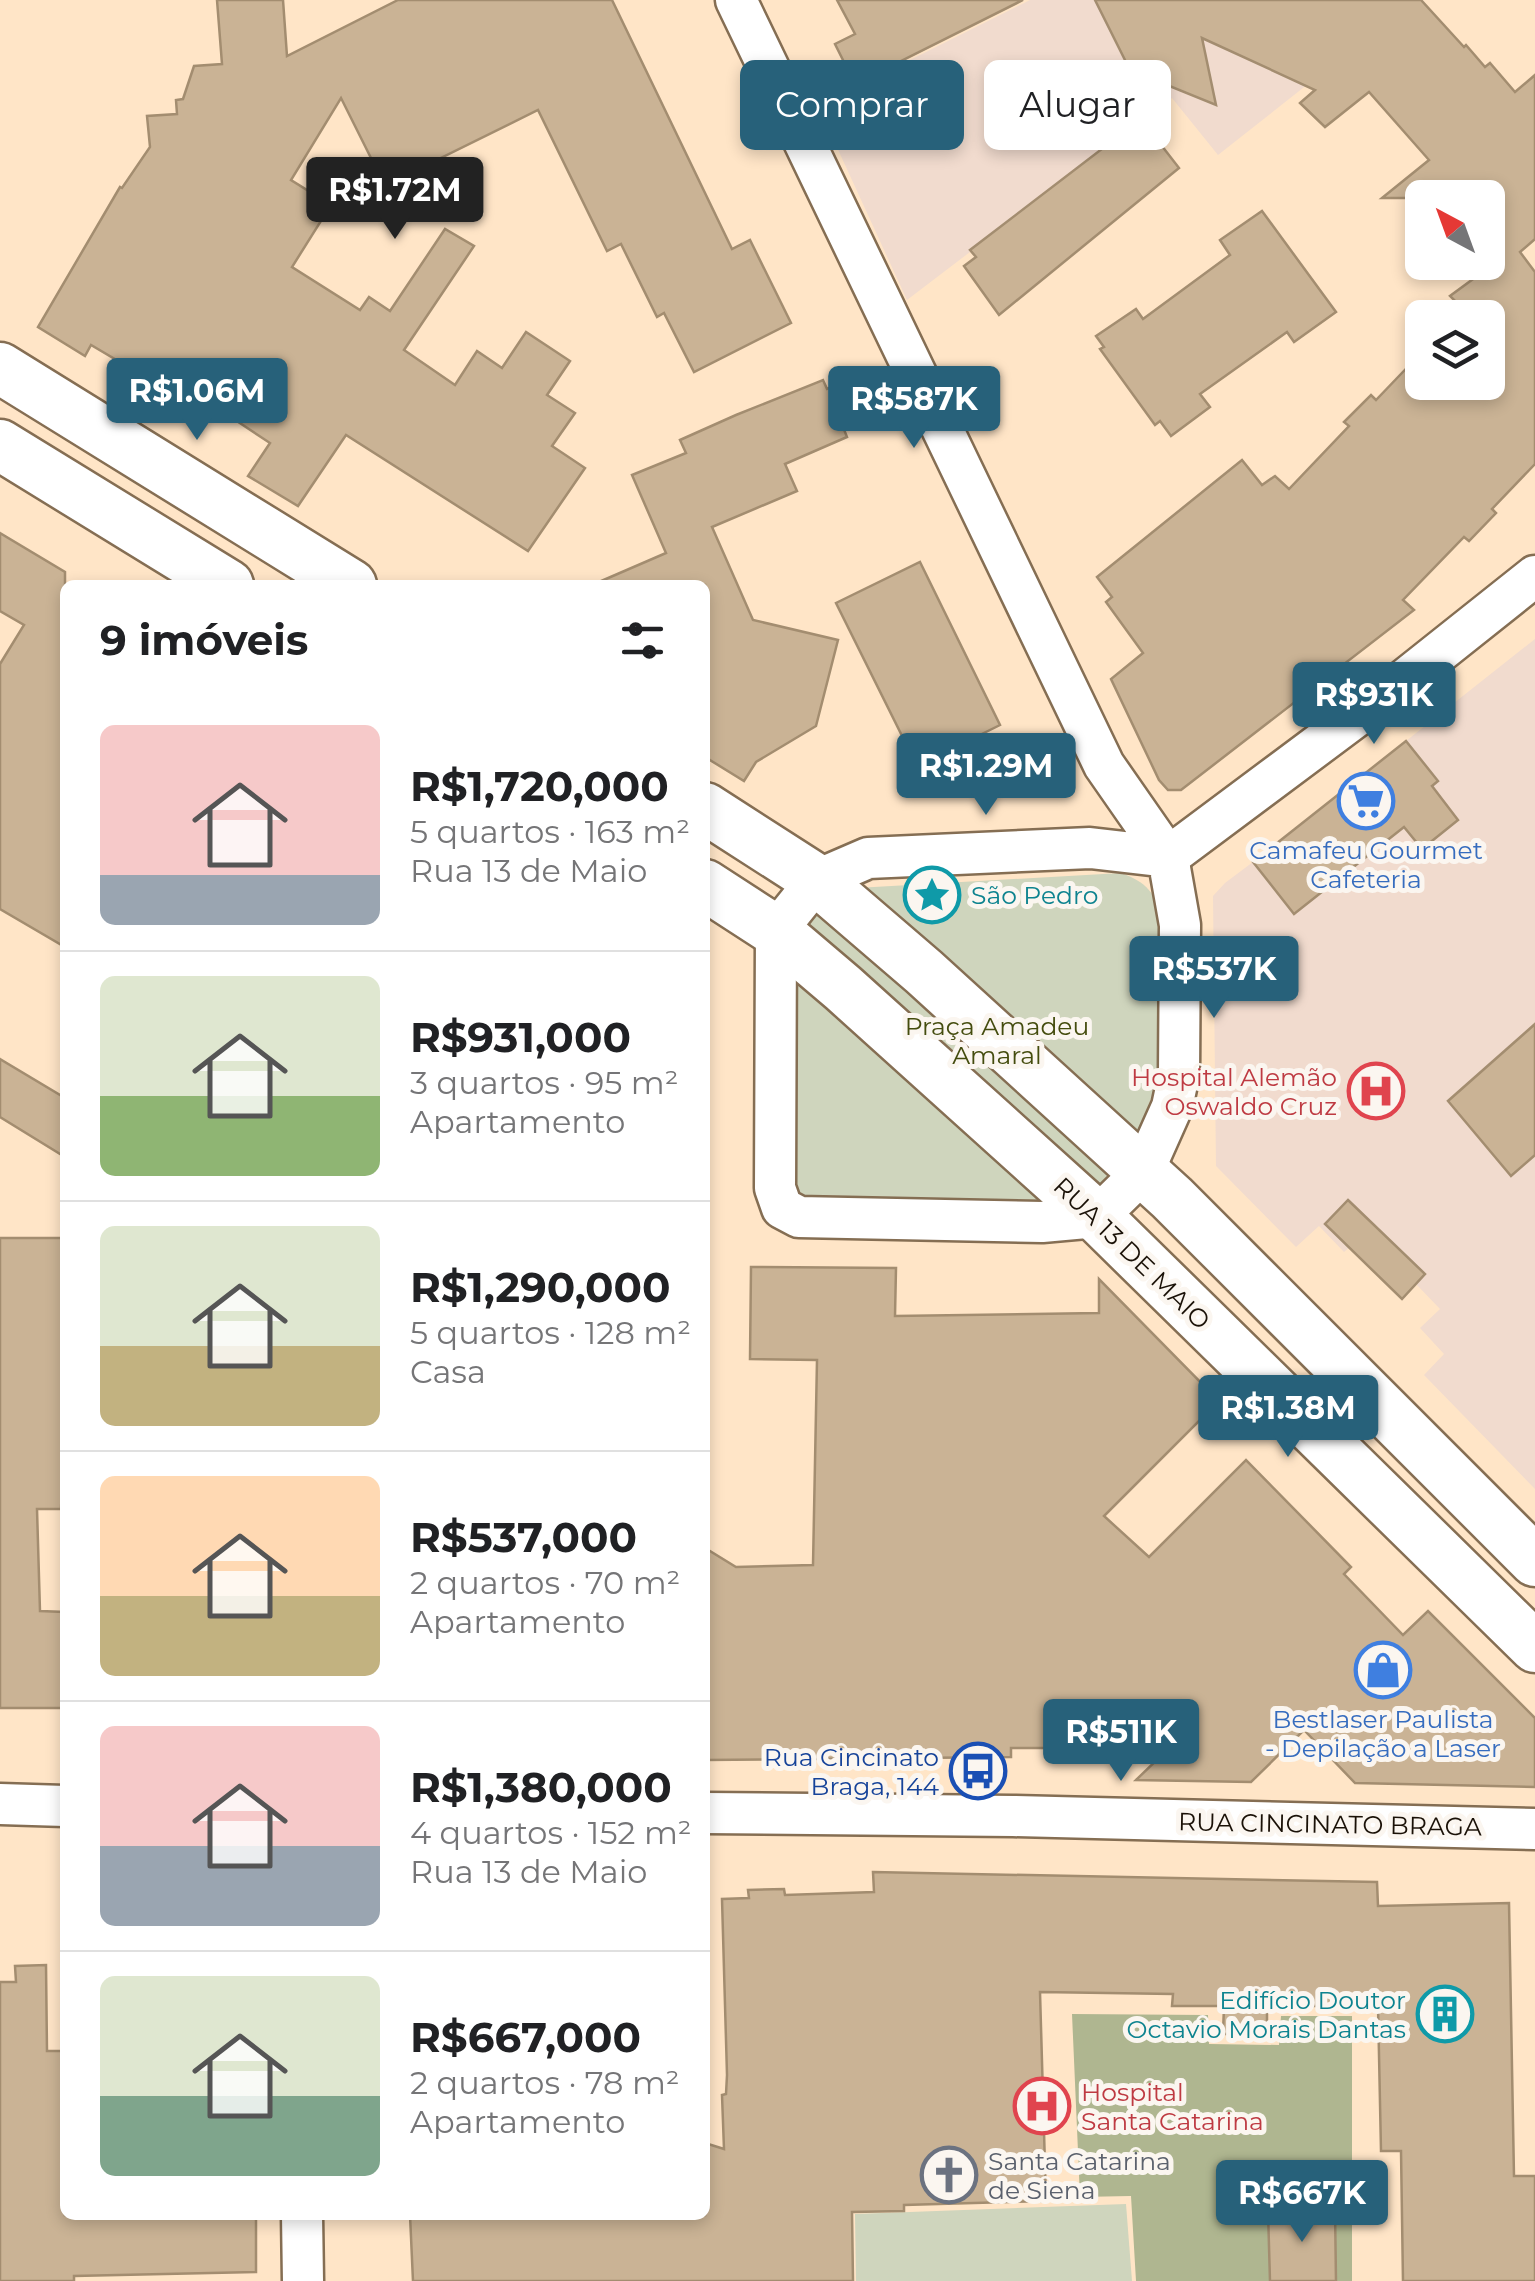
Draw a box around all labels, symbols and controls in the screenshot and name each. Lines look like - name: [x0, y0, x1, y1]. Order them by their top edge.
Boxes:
- chip: Comprar: [740, 60, 964, 150]
- chip: Alugar: [984, 60, 1171, 150]
- pin: R$1.72M: [303, 157, 487, 242]
- text: R$1.72M: [328, 170, 462, 209]
- north arrow: [1405, 180, 1505, 280]
- map controls: [1405, 180, 1505, 400]
- button: layers: [1405, 300, 1505, 400]
- pin: R$1.06M: [105, 358, 289, 443]
- pin: R$587K: [833, 366, 995, 451]
- text: R$1.06M: [129, 371, 265, 410]
- text: R$587K: [850, 379, 978, 418]
- icon: filters: [615, 613, 670, 668]
- text: 9 imóveis: [100, 614, 308, 666]
- pin: R$931K: [1293, 662, 1455, 747]
- text: R$931K: [1315, 675, 1433, 714]
- pin: R$1.29M: [894, 733, 1078, 818]
- text: R$1.29M: [919, 746, 1053, 785]
- text: R$1,720,000: [410, 760, 669, 812]
- icon: home: [180, 765, 300, 885]
- supermarket icon: Camafeu Gourmet Cafeteria: [1336, 771, 1396, 831]
- text: 5 quartos · 163 m²: [410, 812, 690, 851]
- place label: Camafeu Gourmet Cafeteria: [1249, 835, 1483, 894]
- text: Rua 13 de Maio: [410, 851, 647, 890]
- place icon: São Pedro: [902, 865, 962, 925]
- place label: São Pedro: [971, 880, 1098, 910]
- pin: R$537K: [1133, 936, 1295, 1021]
- text: R$537K: [1151, 949, 1277, 988]
- text: R$931,000: [410, 1011, 631, 1063]
- park label: Praça Amadeu Amaral: [905, 1011, 1089, 1070]
- icon: home: [180, 1016, 300, 1136]
- hospital icon: Hospital Alemão Oswaldo Cruz: [1346, 1061, 1406, 1121]
- place label: Hospital Alemão Oswaldo Cruz: [1131, 1062, 1337, 1121]
- text: 3 quartos · 95 m²: [410, 1063, 678, 1102]
- text: Apartamento: [410, 1102, 625, 1141]
- street label: RUA 13 DE MAIO: [1048, 1171, 1216, 1335]
- text: R$1,290,000: [410, 1261, 671, 1313]
- icon: home: [180, 1266, 300, 1386]
- text: 5 quartos · 128 m²: [410, 1313, 691, 1352]
- text: Casa: [410, 1352, 486, 1391]
- pin: R$1.38M: [1196, 1375, 1380, 1460]
- text: R$1.38M: [1220, 1388, 1356, 1427]
- text: R$537,000: [410, 1511, 637, 1563]
- icon: home: [180, 1516, 300, 1636]
- text: 2 quartos · 70 m²: [410, 1563, 680, 1602]
- text: Apartamento: [410, 1602, 625, 1641]
- shop icon: Bestlaser Paulista - Depilação a Laser: [1353, 1640, 1413, 1700]
- pin: R$511K: [1040, 1699, 1202, 1784]
- place label: Bestlaser Paulista - Depilação a Laser: [1265, 1704, 1501, 1763]
- text: R$511K: [1065, 1712, 1177, 1751]
- bus stop icon: Rua Cincinato Braga, 144: [948, 1741, 1008, 1801]
- place label: Rua Cincinato Braga, 144: [764, 1742, 939, 1801]
- text: R$1,380,000: [410, 1761, 672, 1813]
- icon: home: [180, 1766, 300, 1886]
- street label: RUA CINCINATO BRAGA: [1178, 1806, 1482, 1842]
- text: 4 quartos · 152 m²: [410, 1813, 692, 1852]
- text: Rua 13 de Maio: [410, 1852, 647, 1891]
- building icon: Edifício Doutor Octavio Morais Dantas: [1415, 1984, 1475, 2044]
- place label: Edifício Doutor Octavio Morais Dantas: [1126, 1985, 1406, 2044]
- text: R$667,000: [410, 2011, 641, 2063]
- icon: home: [180, 2016, 300, 2136]
- text: 2 quartos · 78 m²: [410, 2063, 680, 2102]
- hospital icon: Hospital Santa Catarina: [1012, 2076, 1072, 2136]
- place label: Hospital Santa Catarina: [1081, 2077, 1264, 2136]
- text: Apartamento: [410, 2102, 625, 2141]
- church icon: Santa Catarina de Siena: [919, 2145, 979, 2205]
- place label: Santa Catarina de Siena: [988, 2146, 1171, 2205]
- pin: R$667K: [1221, 2160, 1383, 2245]
- text: R$667K: [1238, 2173, 1366, 2212]

